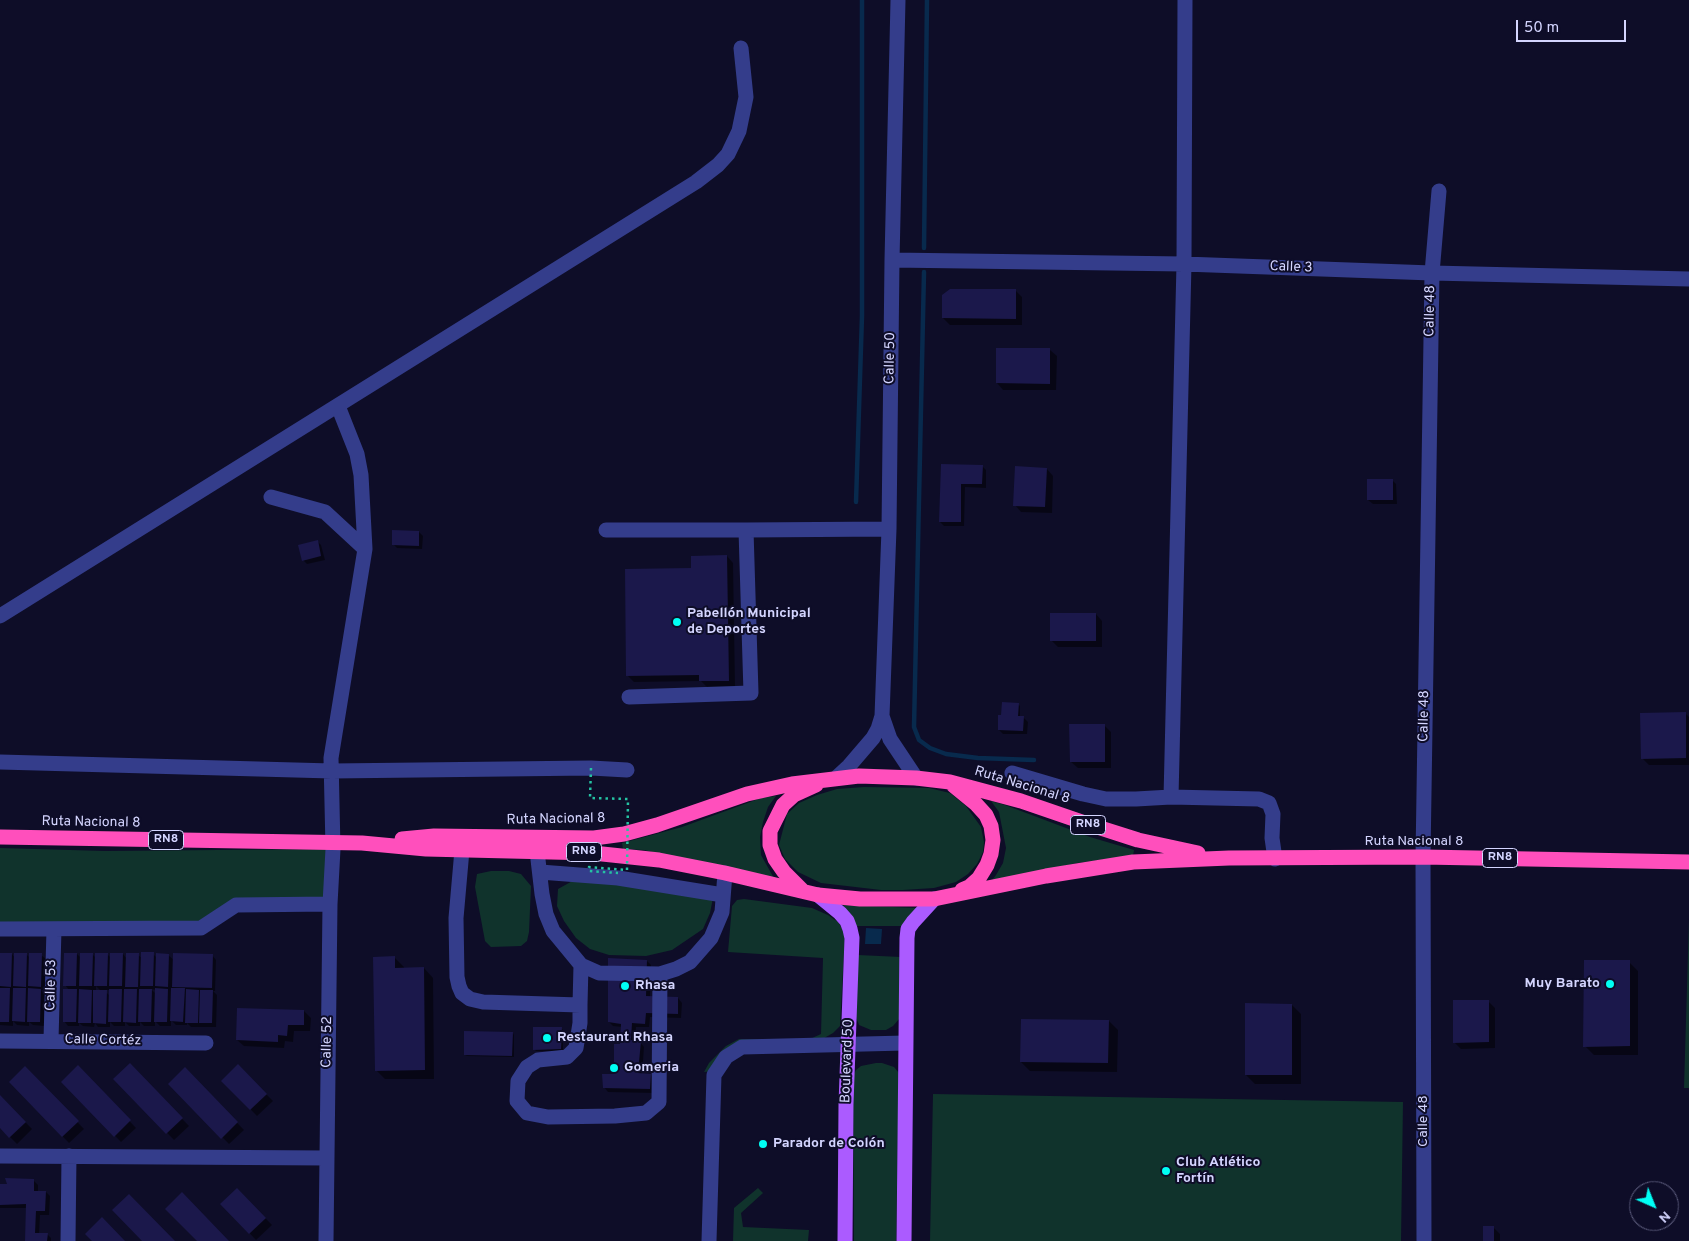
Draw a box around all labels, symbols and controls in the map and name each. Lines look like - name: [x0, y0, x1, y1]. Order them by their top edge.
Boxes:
- scale bar: [1519, 10, 1629, 42]
- text: 50 m: [1524, 19, 1559, 38]
- street label: Calle 3: [1269, 259, 1313, 277]
- street label: Calle 48: [1422, 285, 1440, 337]
- street label: Calle 50: [882, 332, 900, 384]
- place label: Pabellón Municipal de Deportes: [687, 606, 811, 638]
- marker: Pabellón Municipal de Deportes: [671, 616, 683, 628]
- street label: Calle 48: [1416, 690, 1434, 742]
- street label: Ruta Nacional 8: [972, 763, 1072, 809]
- street label: Ruta Nacional 8: [506, 811, 606, 829]
- street label: Ruta Nacional 8: [41, 814, 141, 832]
- road number: RN8: [1070, 816, 1106, 834]
- road number: RN8: [148, 830, 184, 850]
- street label: Ruta Nacional 8: [1365, 834, 1463, 850]
- road number: RN8: [566, 842, 602, 862]
- road number: RN8: [1482, 848, 1518, 868]
- street label: Calle 53: [43, 959, 61, 1011]
- place label: Muy Barato: [1525, 976, 1600, 992]
- place label: Rhasa: [635, 978, 675, 994]
- marker: Muy Barato: [1604, 978, 1616, 990]
- marker: Rhasa: [619, 980, 631, 992]
- street label: Calle 52: [319, 1016, 337, 1068]
- street label: Boulevard 50: [838, 1019, 858, 1103]
- place label: Restaurant Rhasa: [557, 1030, 673, 1046]
- street label: Calle Cortéz: [64, 1032, 142, 1050]
- marker: Restaurant Rhasa: [541, 1032, 553, 1044]
- place label: Gomeria: [624, 1060, 679, 1076]
- marker: Gomeria: [608, 1062, 620, 1074]
- street label: Calle 48: [1416, 1095, 1432, 1147]
- place label: Parador de Colón: [773, 1136, 885, 1152]
- marker: Parador de Colón: [757, 1138, 769, 1150]
- place label: Club Atlético Fortín: [1176, 1155, 1260, 1188]
- marker: Club Atlético Fortín: [1160, 1165, 1172, 1177]
- north arrow: [1629, 1181, 1679, 1231]
- text: N: [1655, 1207, 1674, 1226]

